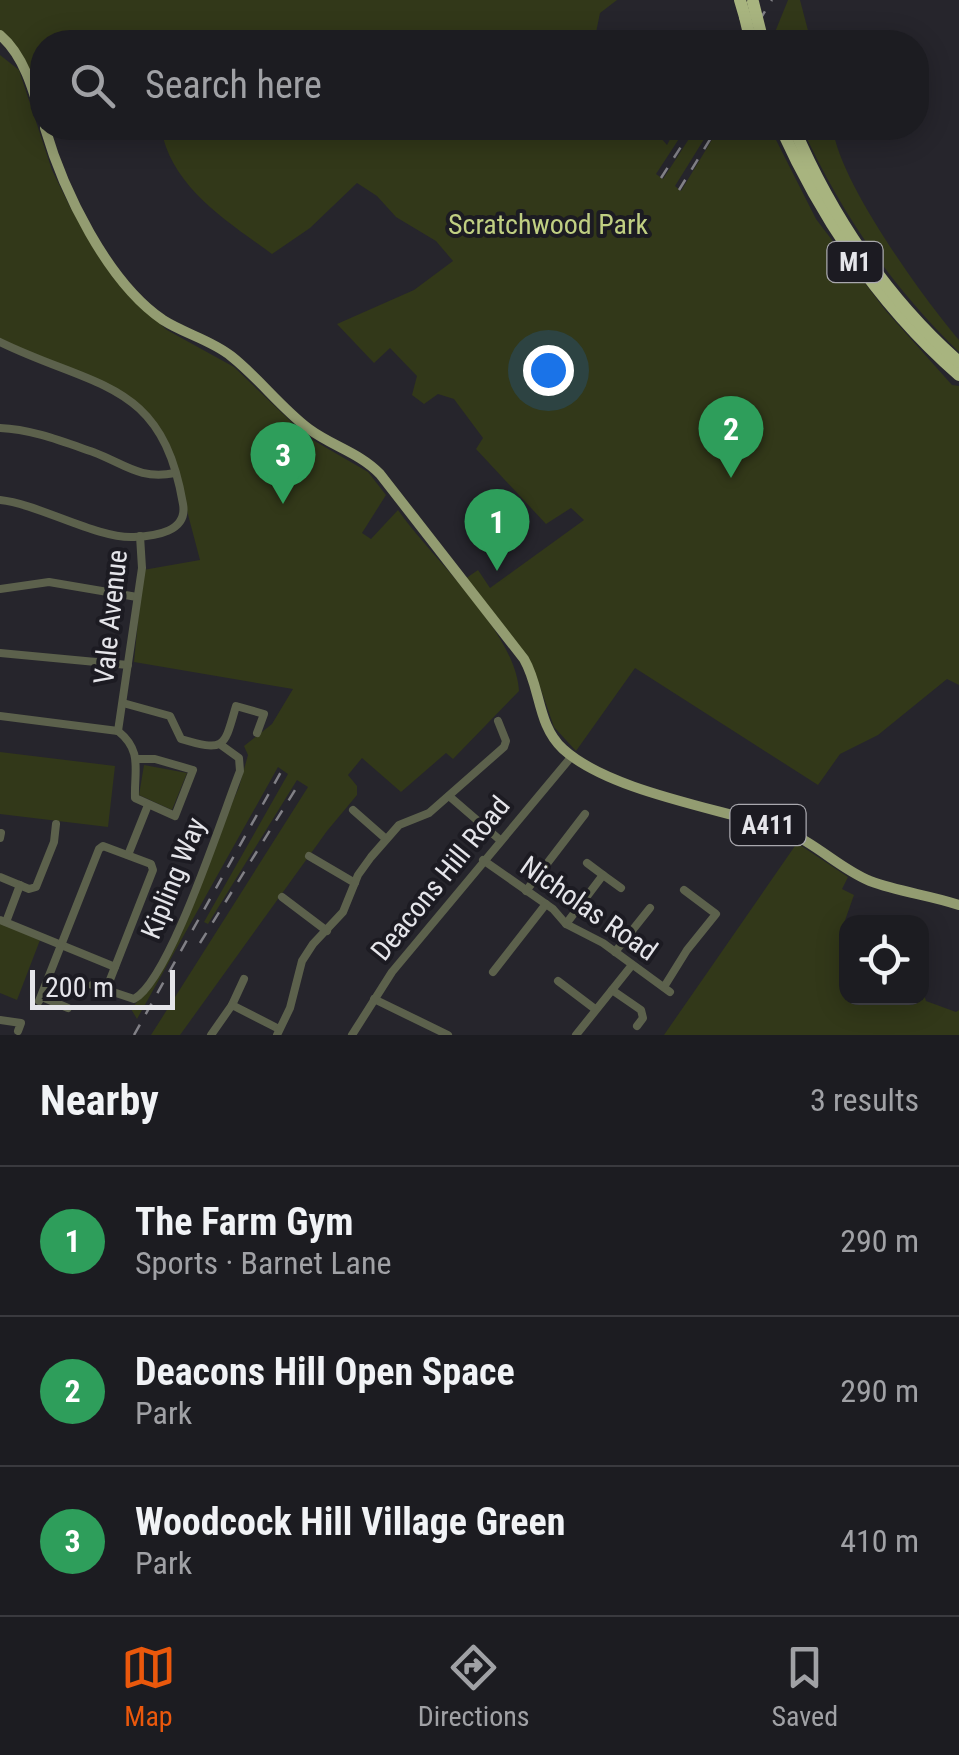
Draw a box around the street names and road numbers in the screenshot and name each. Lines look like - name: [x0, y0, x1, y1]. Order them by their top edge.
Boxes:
- road number: M1: [828, 242, 882, 282]
- street label: Vale Avenue: [87, 548, 134, 686]
- street label: Deacons Hill Road: [364, 790, 517, 967]
- road number: A411: [730, 805, 806, 845]
- street label: Kipling Way: [134, 812, 213, 944]
- street label: Nicholas Road: [514, 849, 664, 968]

